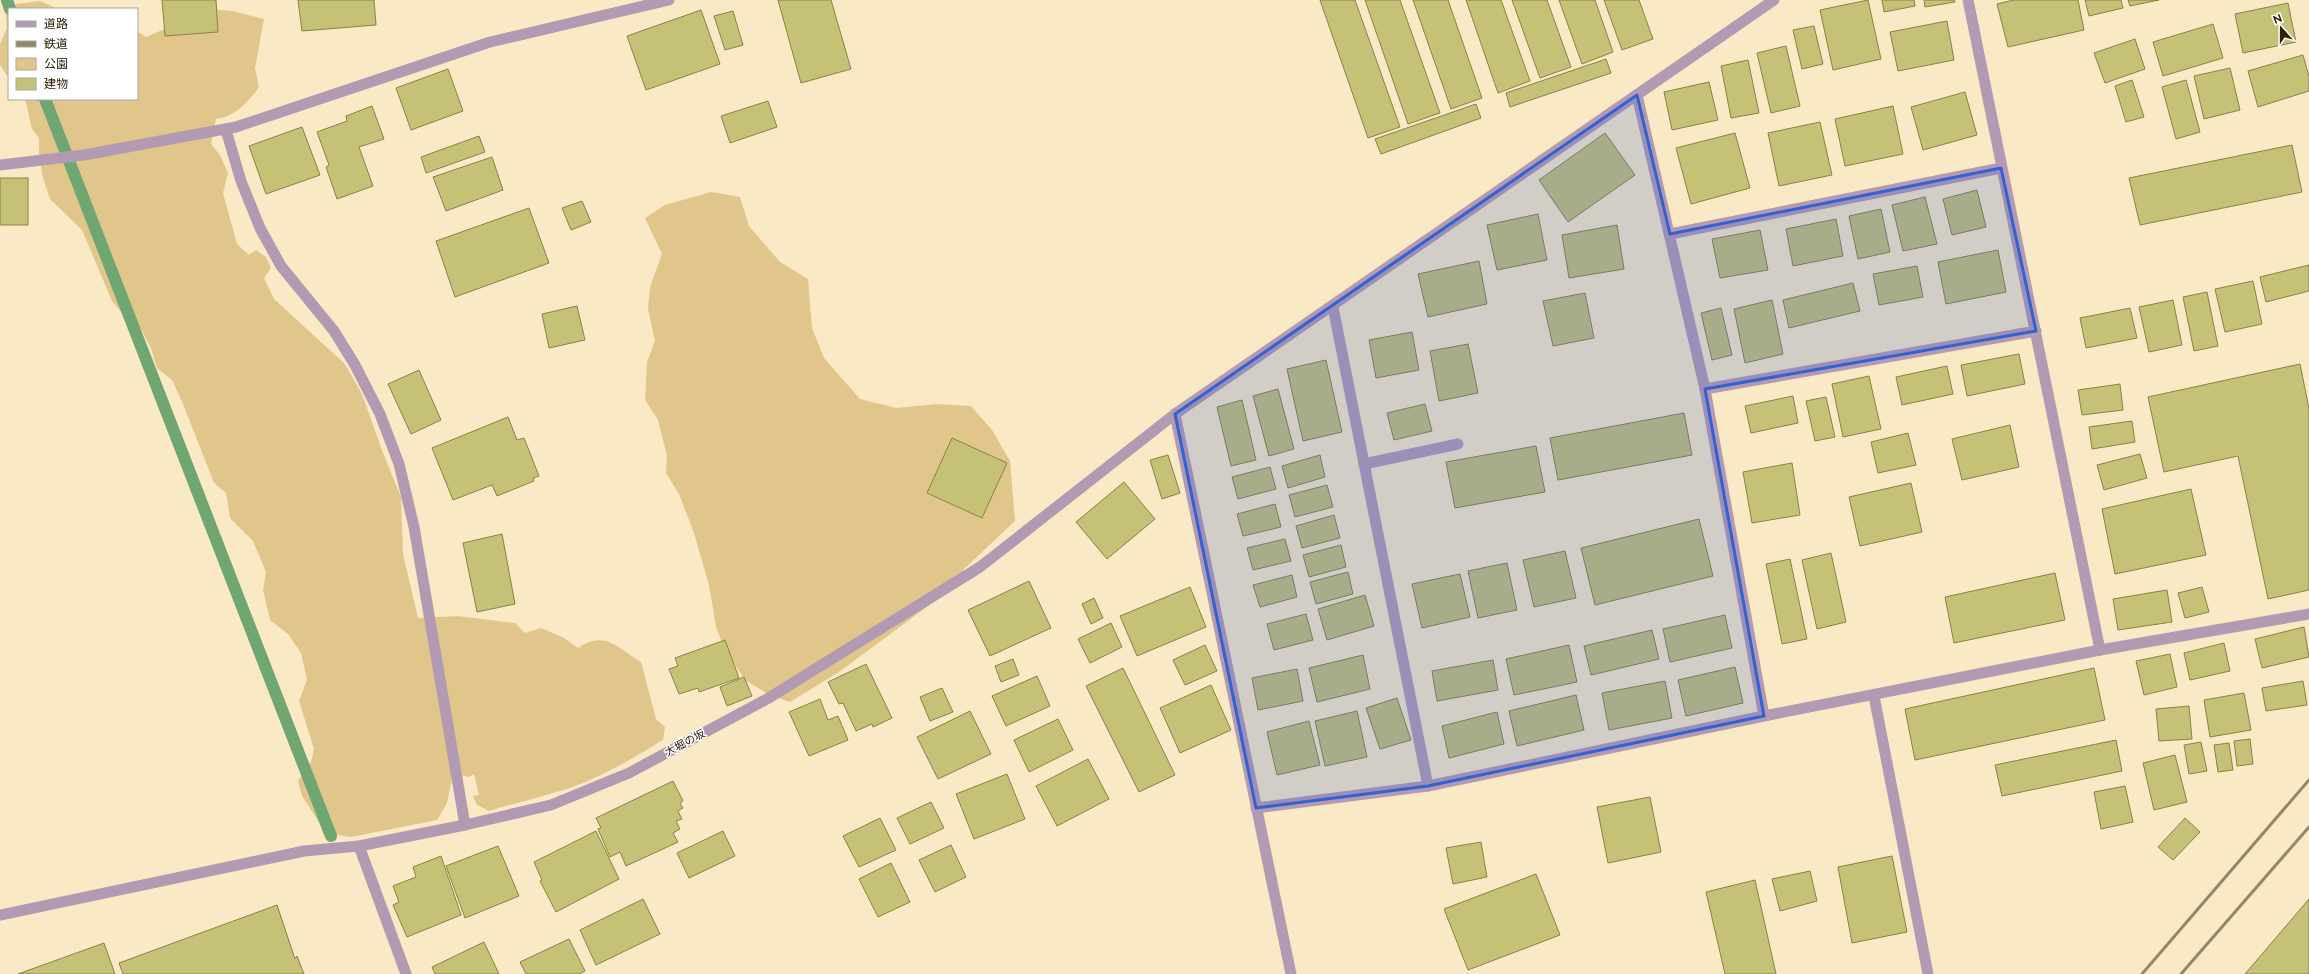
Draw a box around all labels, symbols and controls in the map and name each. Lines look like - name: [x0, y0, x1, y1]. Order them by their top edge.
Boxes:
- legend: [8, 8, 138, 100]
- north arrow: [2261, 8, 2301, 48]
- text: N: [2271, 12, 2284, 27]
- text: 道路: [44, 17, 68, 31]
- text: 鉄道: [44, 37, 68, 51]
- text: 公園: [44, 57, 68, 71]
- text: 建物: [44, 77, 68, 91]
- street label: 大堀の坂: [663, 727, 707, 759]

